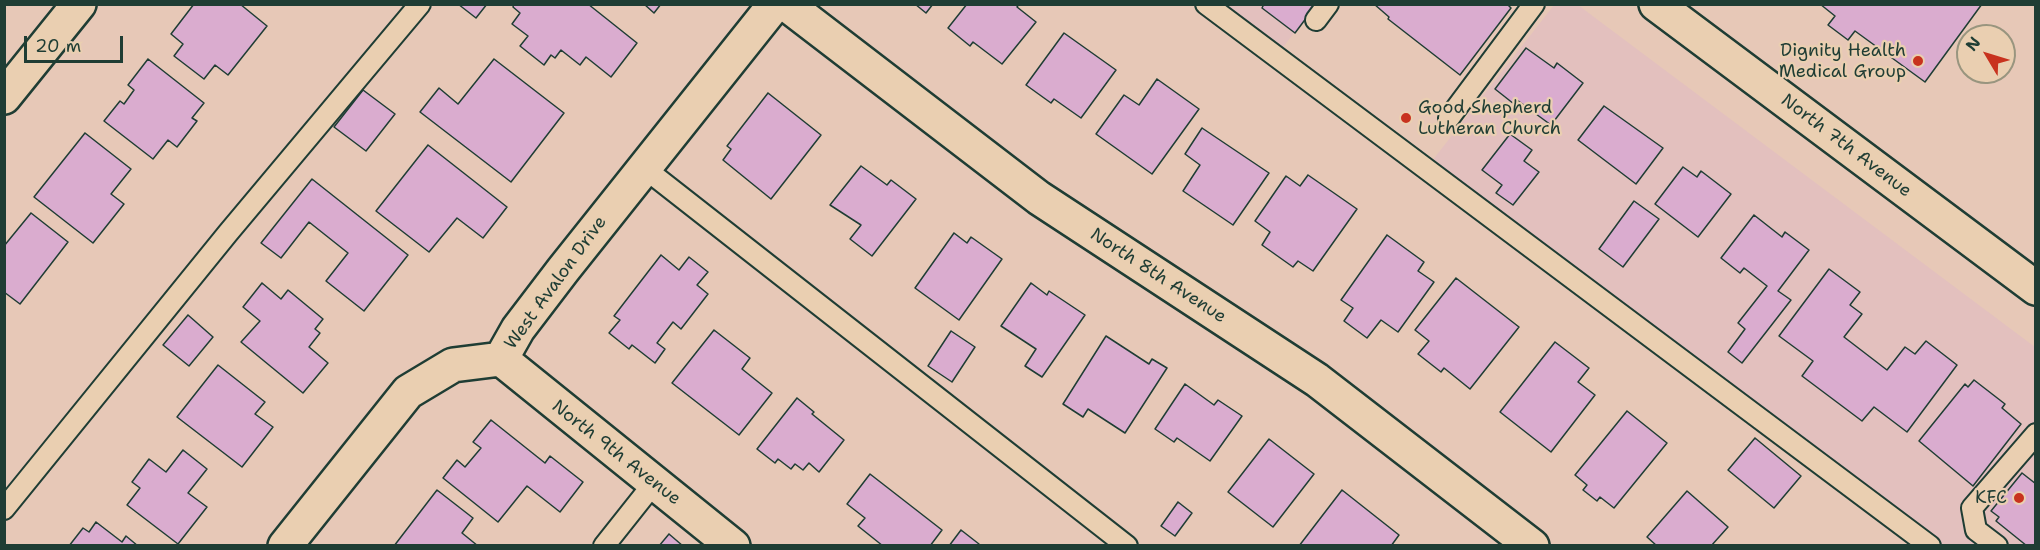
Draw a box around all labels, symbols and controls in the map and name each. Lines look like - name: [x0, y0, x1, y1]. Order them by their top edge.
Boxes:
- scale bar: [27, 24, 126, 62]
- north arrow: [1956, 24, 2016, 84]
- text: N: [1961, 32, 1985, 55]
- text: 20 m: [35, 34, 81, 58]
- place label: Dignity Health Medical Group: [1779, 40, 1906, 82]
- marker: Dignity Health Medical Group: [1911, 54, 1925, 68]
- street label: North 7th Avenue: [1776, 90, 1916, 202]
- place label: Good Shepherd Lutheran Church: [1418, 97, 1561, 140]
- marker: Good Shepherd Lutheran Church: [1399, 111, 1413, 125]
- street label: West Avalon Drive: [500, 212, 612, 354]
- street label: North 8th Avenue: [1086, 224, 1230, 328]
- street label: North 9th Avenue: [547, 396, 685, 510]
- place label: KFC: [1975, 487, 2007, 509]
- marker: KFC: [2012, 491, 2026, 505]

